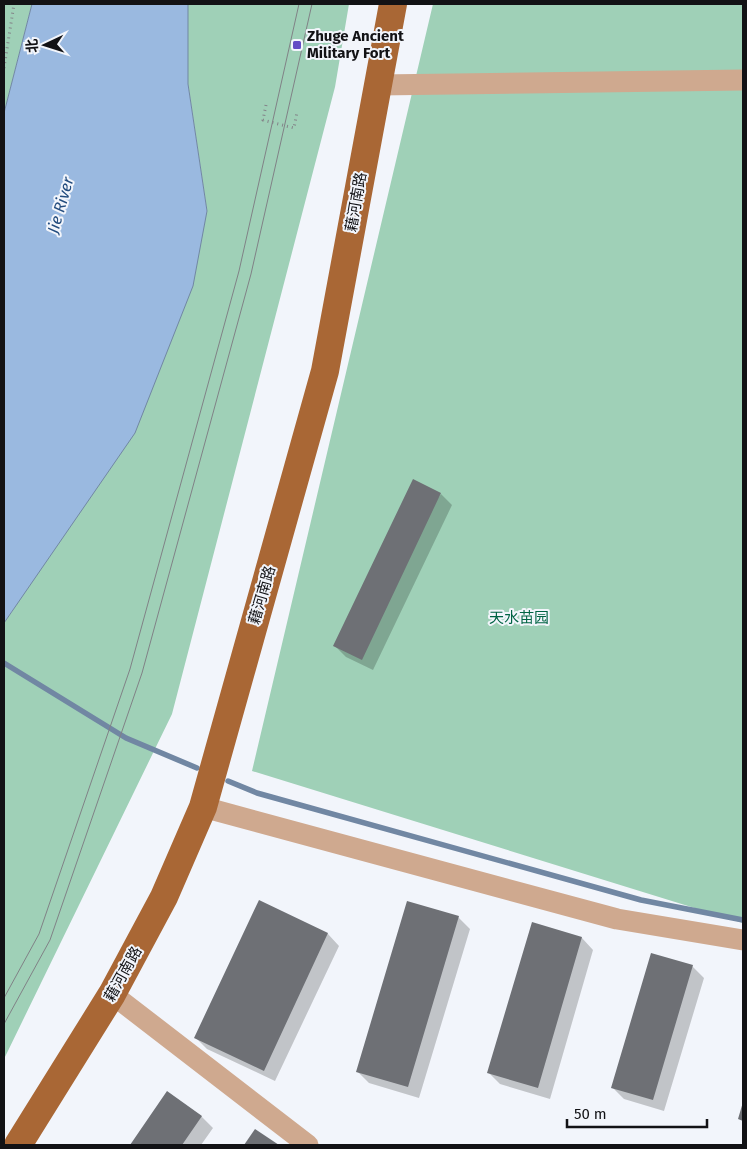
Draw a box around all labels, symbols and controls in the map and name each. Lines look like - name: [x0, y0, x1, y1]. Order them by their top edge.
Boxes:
- north arrow: [20, 20, 70, 70]
- place label: Zhuge Ancient Military Fort: [307, 27, 404, 62]
- text: 北: [24, 38, 41, 53]
- marker: Zhuge Ancient Military Fort: [291, 39, 303, 51]
- street label: 藉河南路: [342, 171, 370, 233]
- water label: Jie River: [43, 174, 78, 237]
- street label: 藉河南路: [245, 564, 279, 626]
- park label: 天水苗园: [489, 609, 549, 627]
- street label: 藉河南路: [101, 943, 145, 1005]
- scale bar: [567, 1096, 707, 1128]
- text: 50 m: [574, 1105, 607, 1123]

